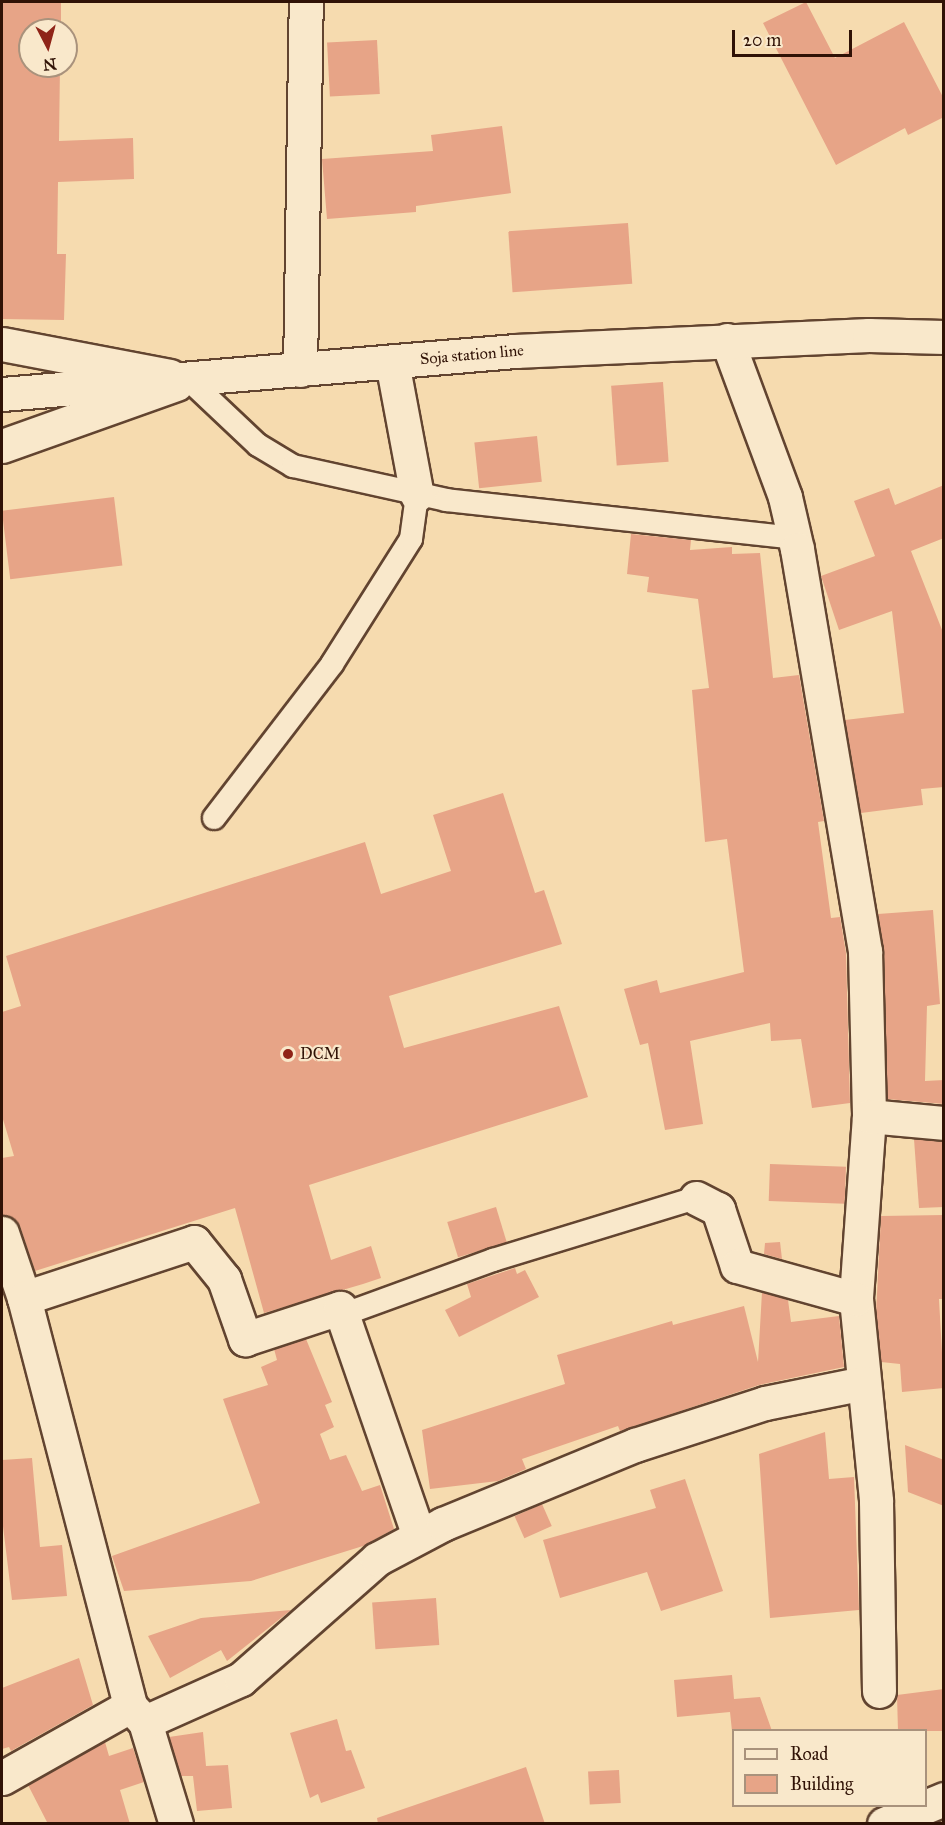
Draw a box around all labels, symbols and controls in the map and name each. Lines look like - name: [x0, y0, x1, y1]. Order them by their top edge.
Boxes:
- north arrow: [18, 18, 78, 78]
- scale bar: [735, 18, 855, 56]
- text: 20 m: [743, 29, 781, 51]
- text: N: [42, 54, 57, 75]
- street label: Soja station line: [419, 341, 525, 369]
- place label: DCM: [300, 1044, 340, 1064]
- marker: DCM: [281, 1047, 295, 1061]
- legend: [732, 1729, 927, 1807]
- text: Road: [790, 1743, 828, 1765]
- text: Building: [790, 1773, 853, 1795]

